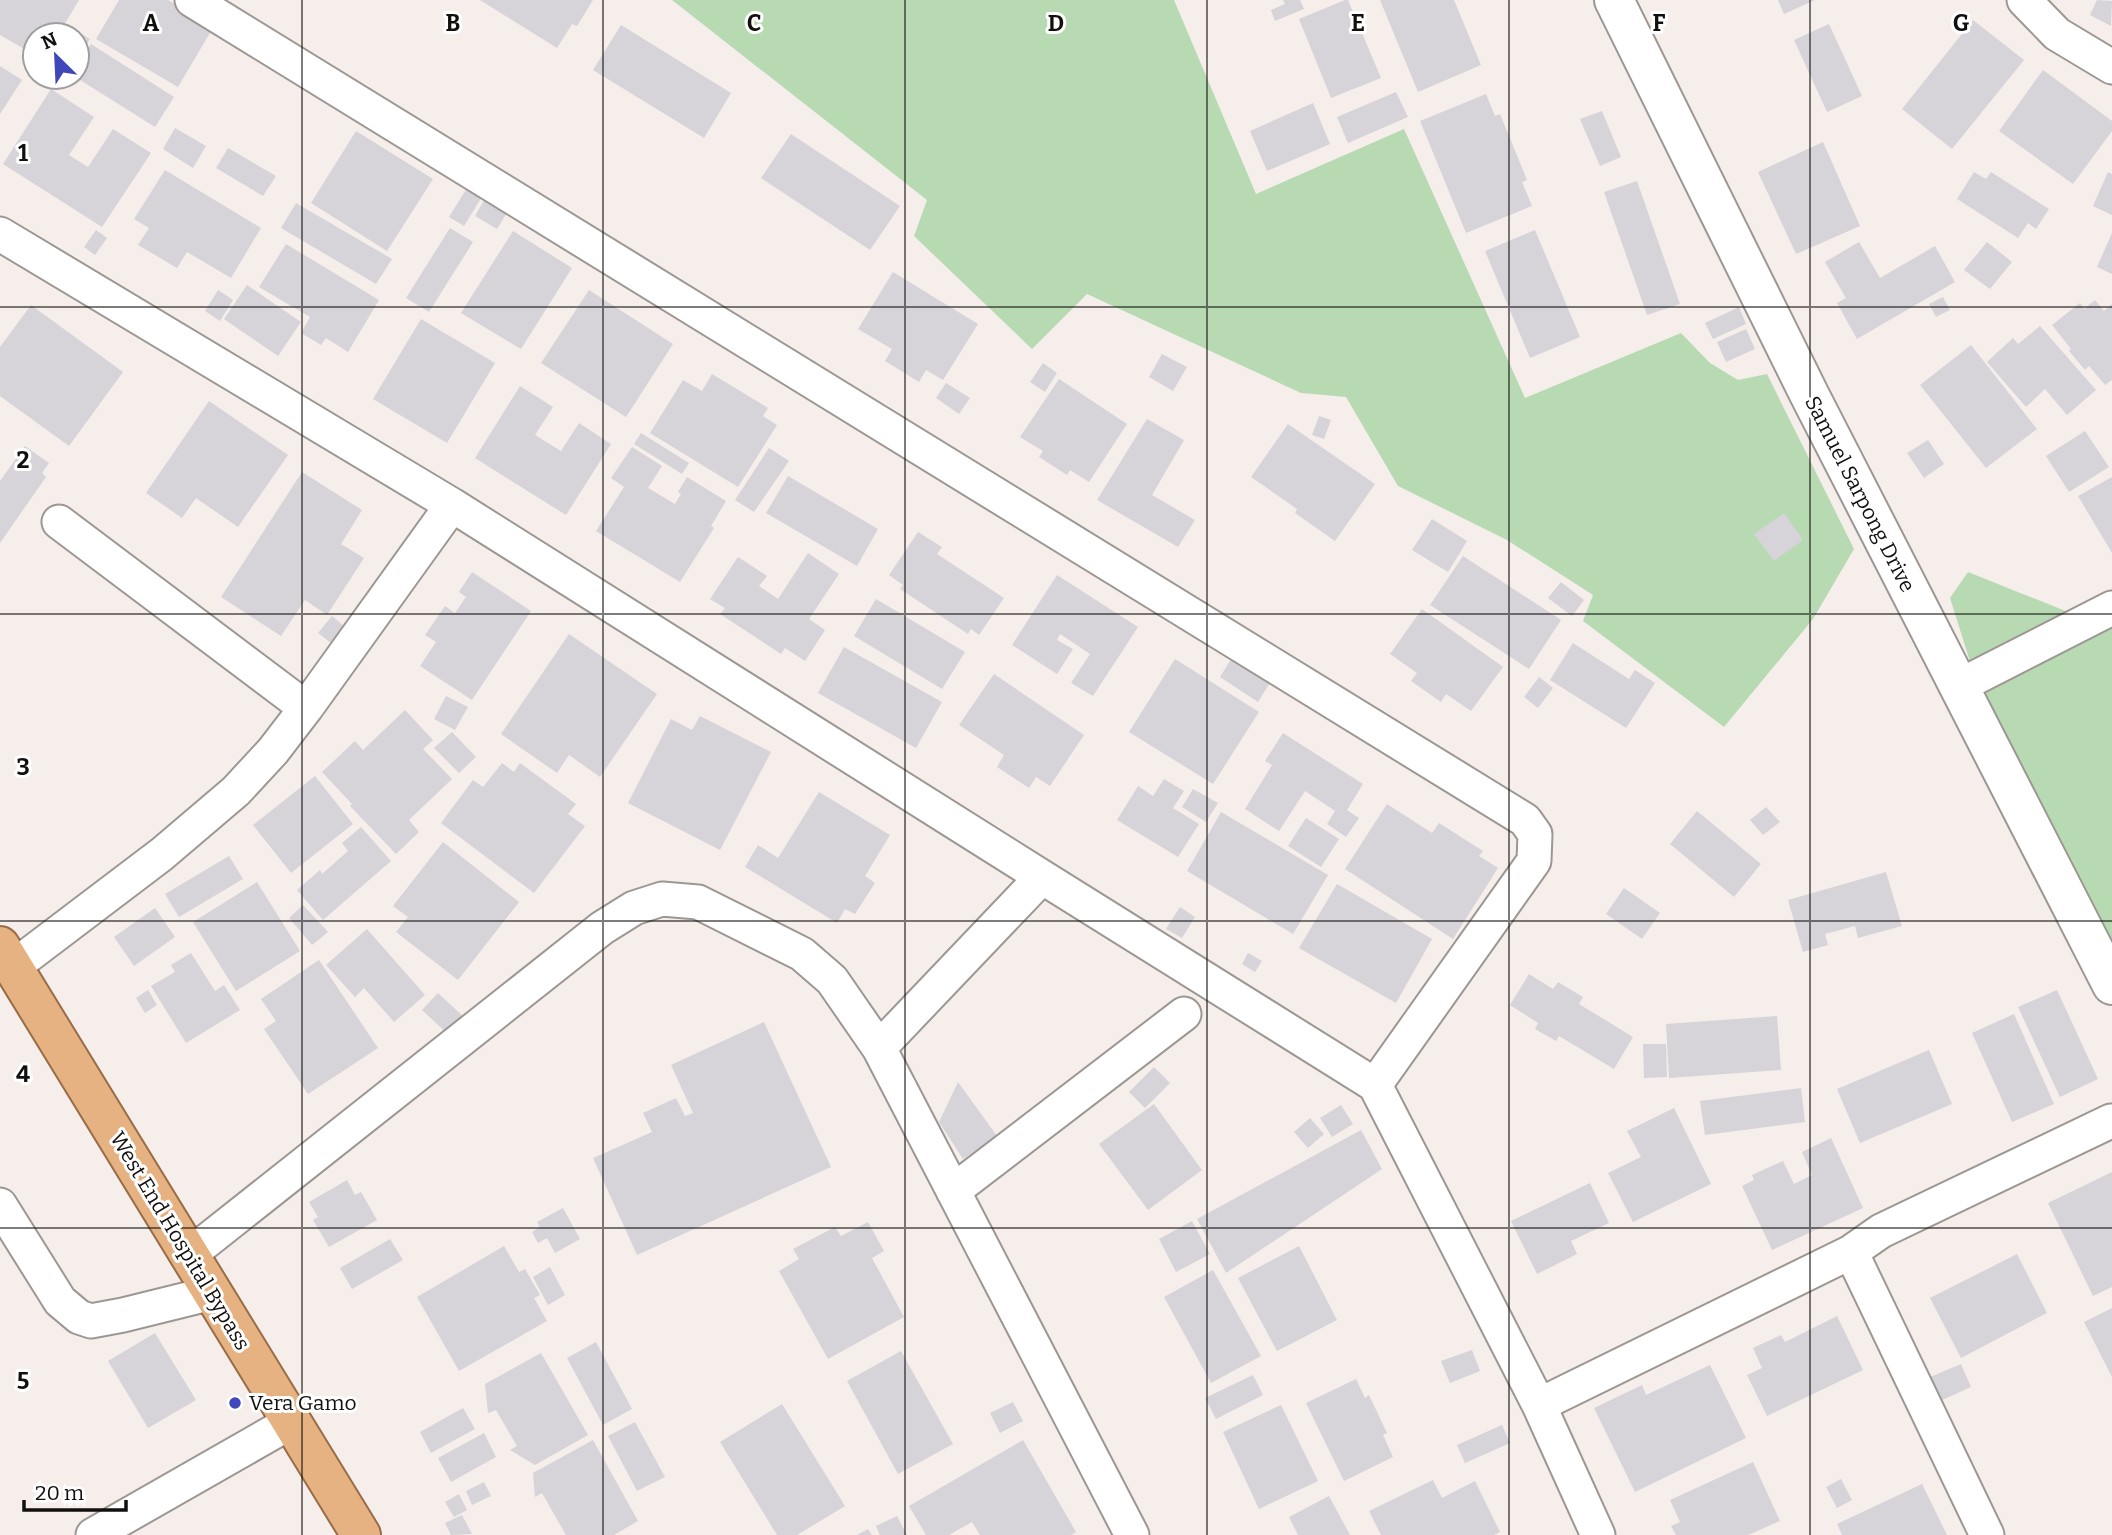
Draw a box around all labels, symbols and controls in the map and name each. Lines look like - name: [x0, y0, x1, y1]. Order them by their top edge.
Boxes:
- text: A: [143, 9, 160, 37]
- text: B: [446, 9, 460, 37]
- text: C: [747, 9, 761, 37]
- text: D: [1048, 9, 1064, 37]
- text: E: [1351, 9, 1365, 37]
- text: F: [1653, 9, 1666, 37]
- text: G: [1953, 9, 1970, 37]
- north arrow: [21, 21, 91, 91]
- text: N: [38, 27, 61, 54]
- text: 1: [18, 139, 28, 167]
- street label: Samuel Sarpong Drive: [1799, 392, 1921, 596]
- text: 2: [17, 446, 30, 474]
- text: 3: [16, 753, 30, 781]
- text: 4: [16, 1060, 30, 1088]
- street label: West End Hospital Bypass: [104, 1127, 256, 1355]
- text: 5: [17, 1367, 29, 1395]
- place label: Vera Gamo: [249, 1390, 357, 1416]
- marker: Vera Gamo: [227, 1395, 243, 1411]
- scale bar: [24, 1468, 126, 1512]
- text: 20 m: [35, 1480, 84, 1506]

